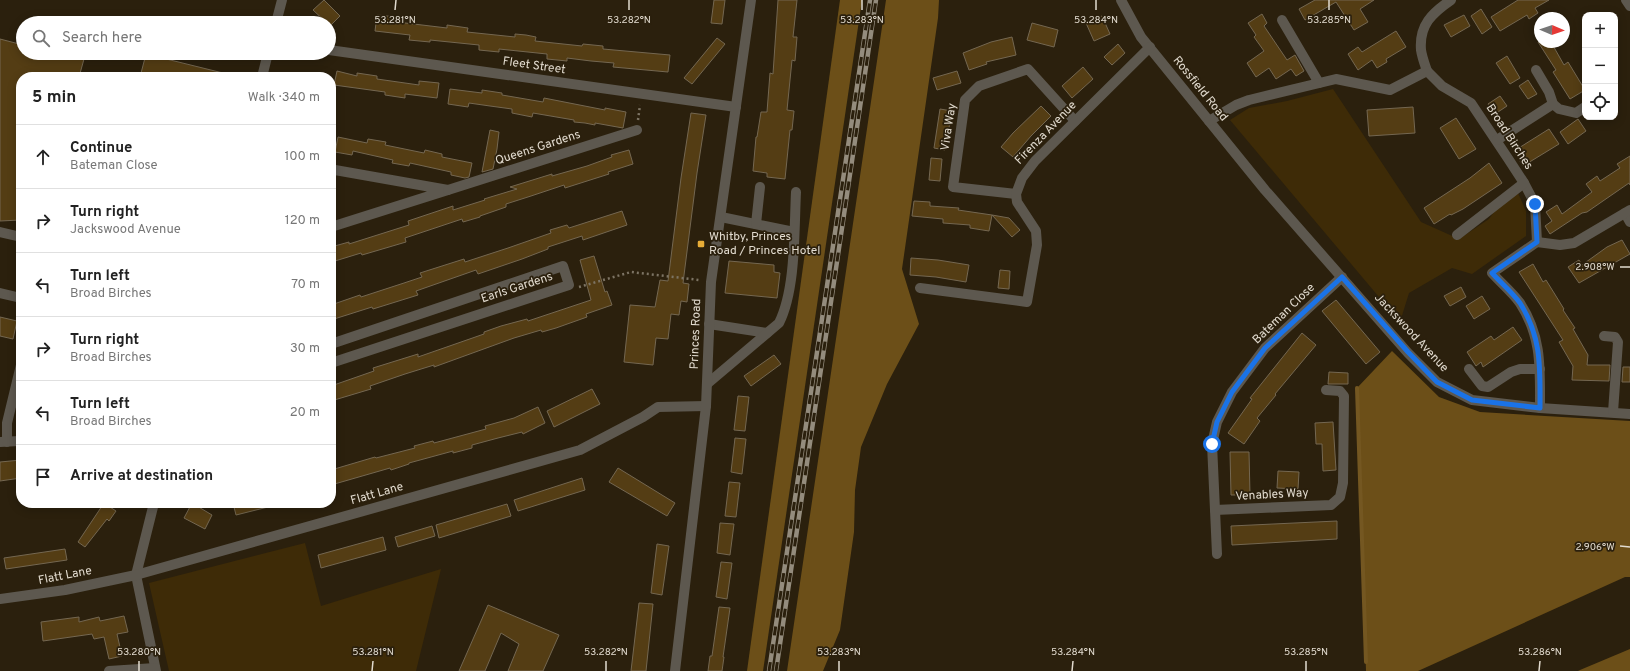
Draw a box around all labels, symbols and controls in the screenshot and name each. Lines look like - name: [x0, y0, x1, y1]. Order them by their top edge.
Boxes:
- north arrow: [1534, 12, 1570, 48]
- map controls: [1582, 12, 1618, 120]
- button: +: [1582, 12, 1618, 48]
- text: 53.281°N: [374, 14, 416, 27]
- text: 53.282°N: [607, 14, 651, 27]
- text: 53.283°N: [840, 14, 884, 27]
- text: 53.284°N: [1074, 14, 1118, 27]
- text: 53.285°N: [1307, 14, 1351, 27]
- search box: [16, 16, 336, 60]
- icon: search: [30, 27, 52, 49]
- text: Search here: [62, 29, 142, 48]
- button: −: [1582, 48, 1618, 84]
- street label: Rossfield Road: [1169, 53, 1231, 125]
- street label: Fleet Street: [502, 54, 566, 78]
- button: locate: [1582, 84, 1618, 120]
- text: 5 min: [32, 87, 76, 109]
- text: Walk · 340 m: [248, 90, 320, 106]
- street label: Firenza Avenue: [1012, 98, 1080, 168]
- street label: Broad Birches: [1482, 101, 1536, 173]
- street label: Viva Way: [937, 102, 961, 152]
- street label: Queens Gardens: [493, 127, 583, 169]
- text: Continue: [70, 139, 132, 158]
- icon: ahead: [32, 146, 54, 168]
- text: 100 m: [284, 149, 320, 165]
- text: Bateman Close: [70, 158, 158, 174]
- route end: [1526, 195, 1544, 213]
- text: Turn right: [70, 203, 139, 222]
- icon: right: [32, 210, 54, 232]
- text: 120 m: [285, 213, 320, 229]
- text: Jackswood Avenue: [70, 222, 181, 238]
- place label: Whitby, Princes Road / Princes Hotel: [709, 229, 820, 259]
- marker: Whitby, Princes Road / Princes Hotel: [696, 239, 706, 249]
- text: 2.908°W: [1575, 261, 1615, 274]
- text: Turn left: [70, 267, 130, 286]
- street label: Earls Gardens: [479, 269, 555, 307]
- icon: left: [32, 274, 54, 296]
- text: 70 m: [291, 277, 320, 293]
- street label: Bateman Close: [1249, 280, 1319, 348]
- text: Broad Birches: [70, 286, 152, 302]
- street label: Jackswood Avenue: [1370, 290, 1452, 376]
- street label: Princes Road: [687, 298, 705, 370]
- text: Turn right: [70, 331, 139, 350]
- icon: right: [32, 338, 54, 360]
- text: 30 m: [290, 341, 320, 357]
- text: Broad Birches: [70, 350, 152, 366]
- text: Turn left: [70, 395, 130, 414]
- icon: left: [32, 402, 54, 424]
- text: 20 m: [290, 405, 320, 421]
- text: Broad Birches: [70, 414, 152, 430]
- route start: [1203, 435, 1221, 453]
- icon: arrive: [32, 466, 54, 488]
- text: Arrive at destination: [70, 467, 213, 486]
- street label: Flatt Lane: [349, 479, 405, 509]
- street label: Venables Way: [1235, 485, 1309, 505]
- text: 2.906°W: [1575, 541, 1615, 554]
- street label: Flatt Lane: [37, 563, 93, 589]
- text: 53.280°N: [117, 646, 161, 659]
- text: 53.281°N: [352, 646, 394, 659]
- text: 53.282°N: [584, 646, 628, 659]
- text: 53.283°N: [817, 646, 861, 659]
- text: 53.284°N: [1051, 646, 1095, 659]
- text: 53.285°N: [1284, 646, 1328, 659]
- text: 53.286°N: [1518, 646, 1562, 659]

